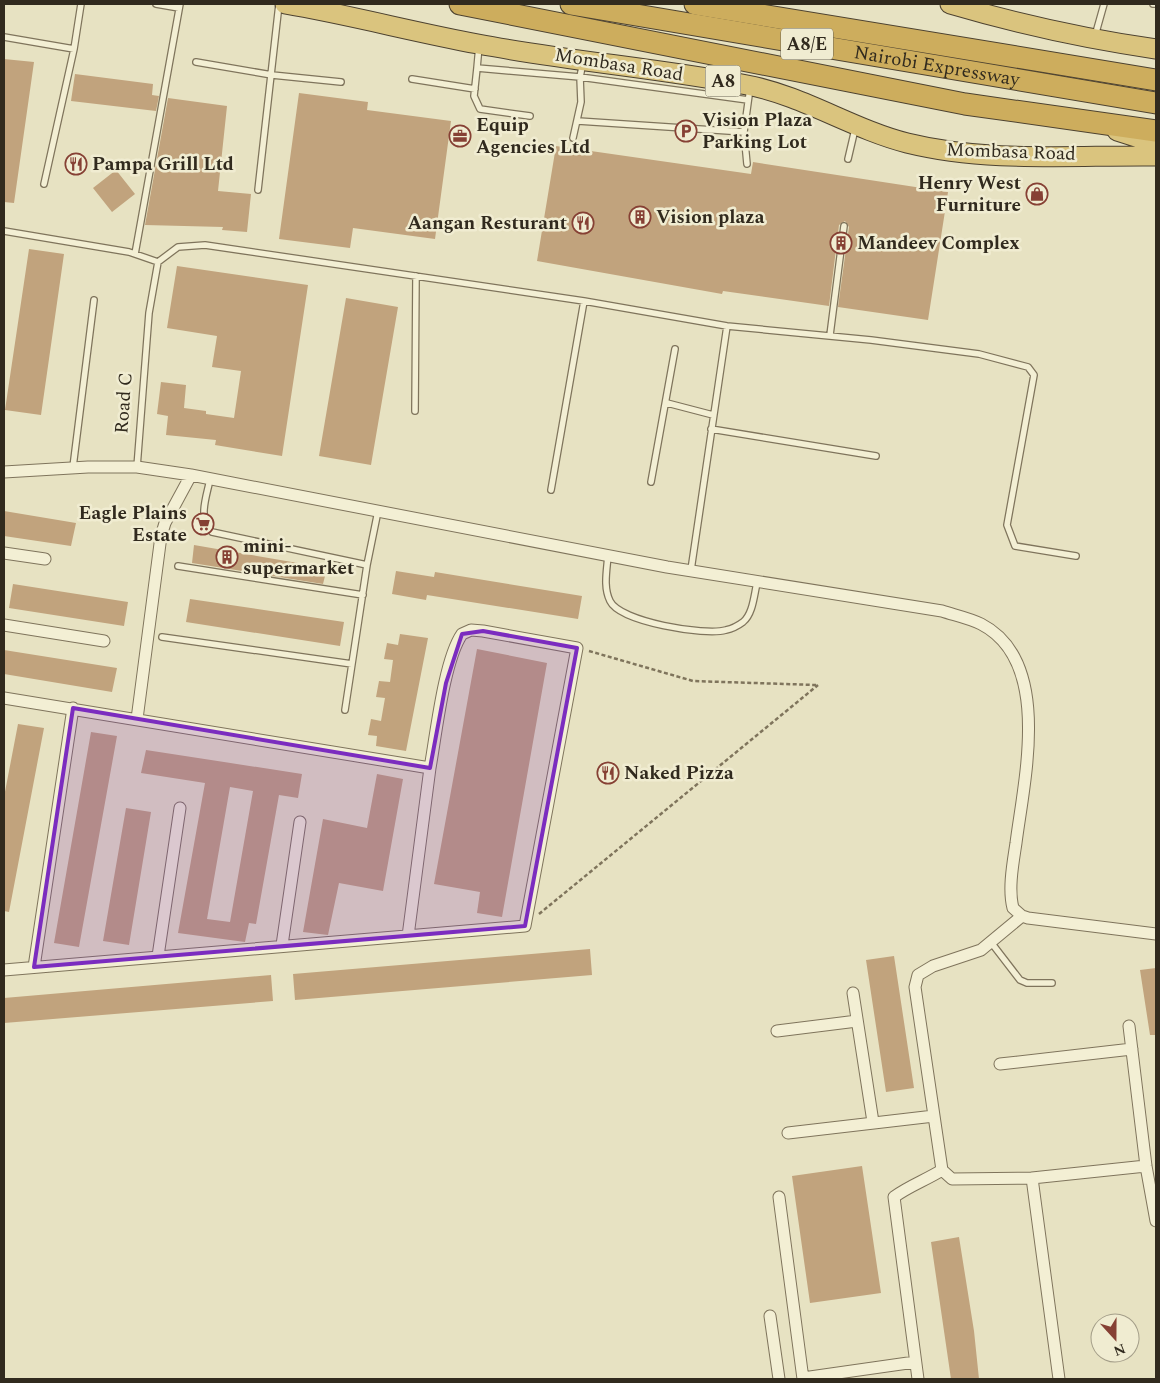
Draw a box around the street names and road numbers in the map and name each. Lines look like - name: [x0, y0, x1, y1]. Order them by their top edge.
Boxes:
- road number: A8/E: [781, 29, 833, 60]
- street label: Nairobi Expressway: [852, 38, 1023, 94]
- street label: Mombasa Road: [553, 41, 685, 89]
- road number: A8: [706, 66, 740, 96]
- street label: Mombasa Road: [946, 135, 1076, 169]
- street label: Road C: [107, 371, 141, 435]

